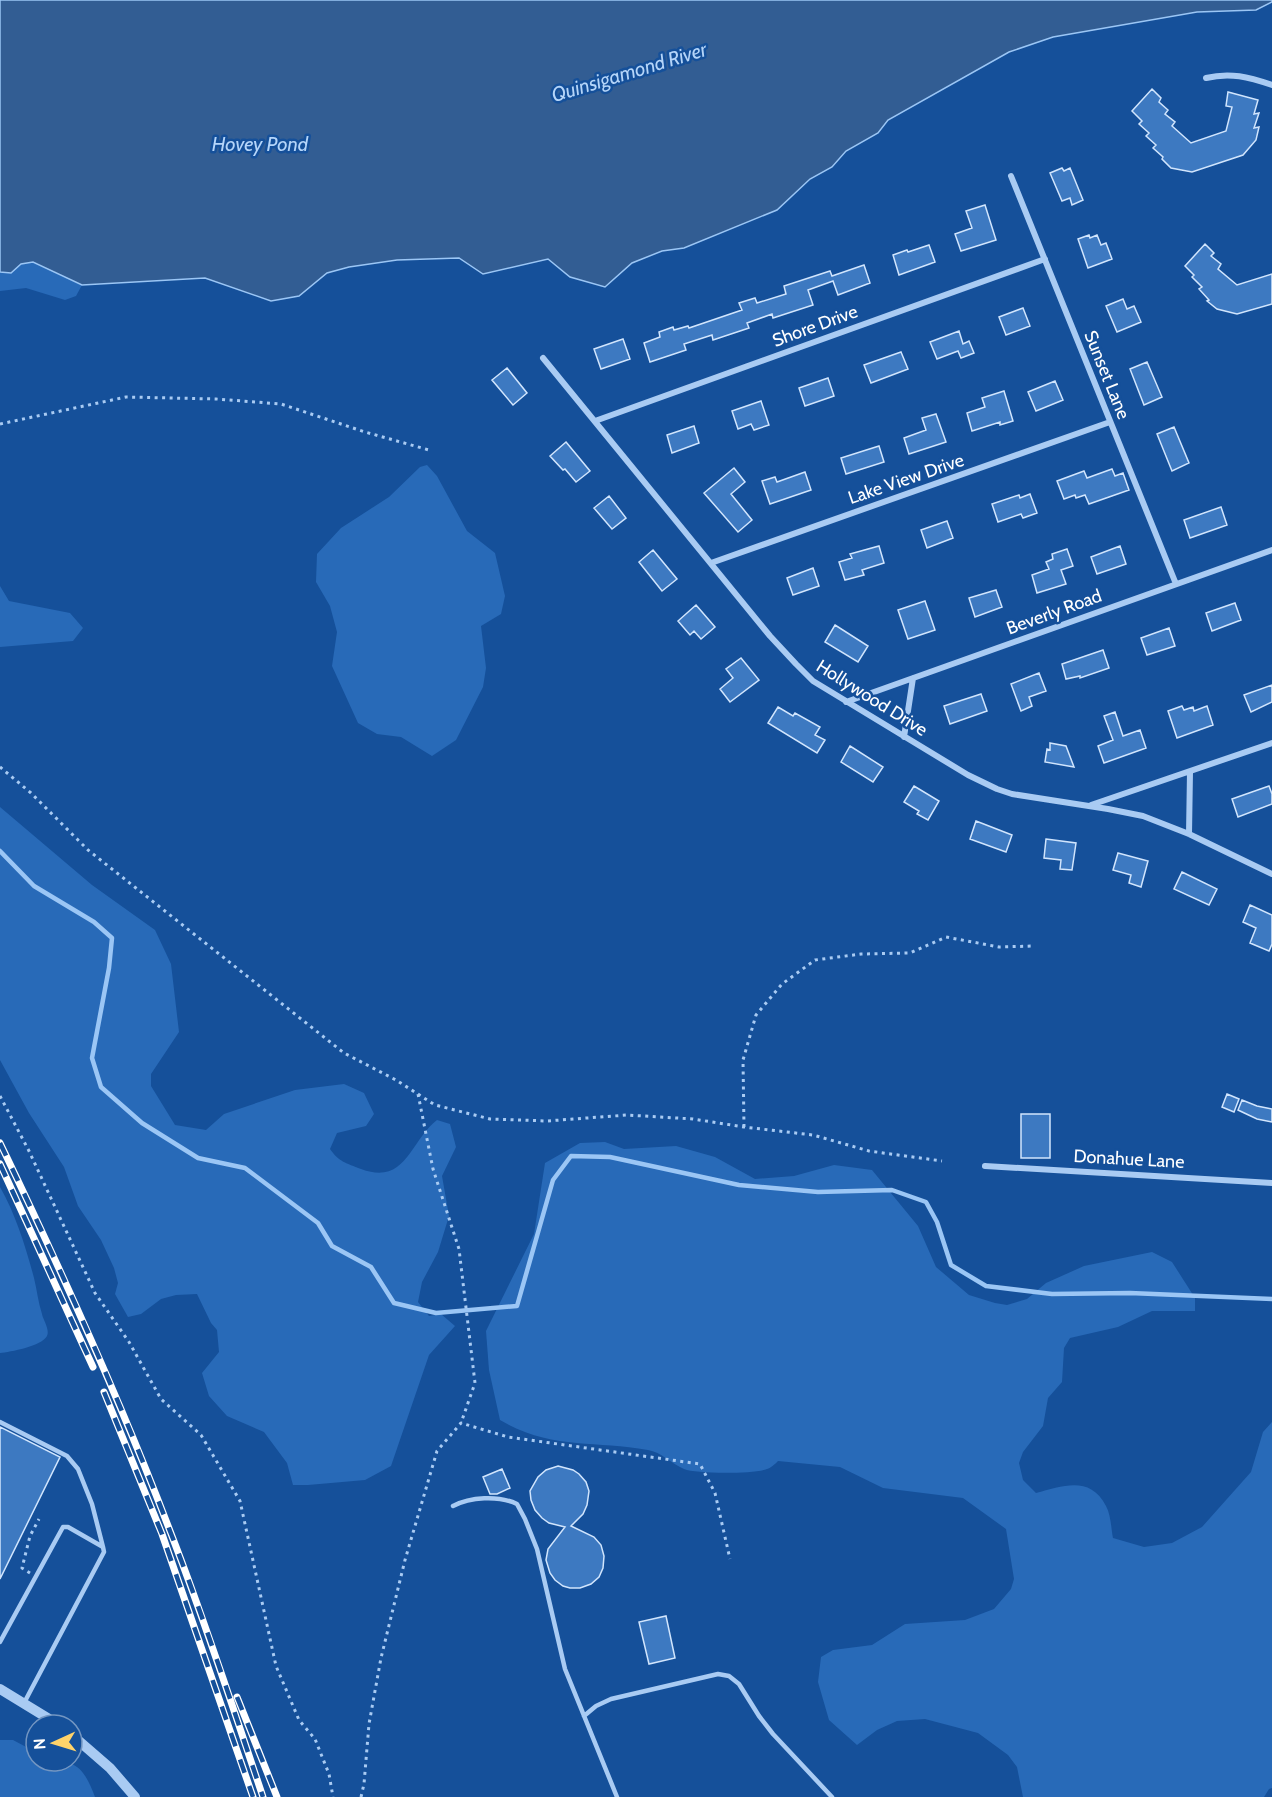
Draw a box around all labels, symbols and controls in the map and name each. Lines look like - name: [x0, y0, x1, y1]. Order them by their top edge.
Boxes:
- water label: Quinsigamond River: [548, 37, 710, 107]
- water label: Hovey Pond: [212, 132, 309, 156]
- street label: Shore Drive: [769, 300, 861, 352]
- street label: Sunset Lane: [1079, 327, 1135, 423]
- street label: Lake View Drive: [845, 449, 967, 509]
- street label: Beverly Road: [1003, 585, 1105, 639]
- street label: Hollywood Drive: [812, 655, 932, 741]
- street label: Donahue Lane: [1073, 1145, 1185, 1173]
- north arrow: [24, 1713, 84, 1773]
- text: N: [30, 1738, 49, 1750]

